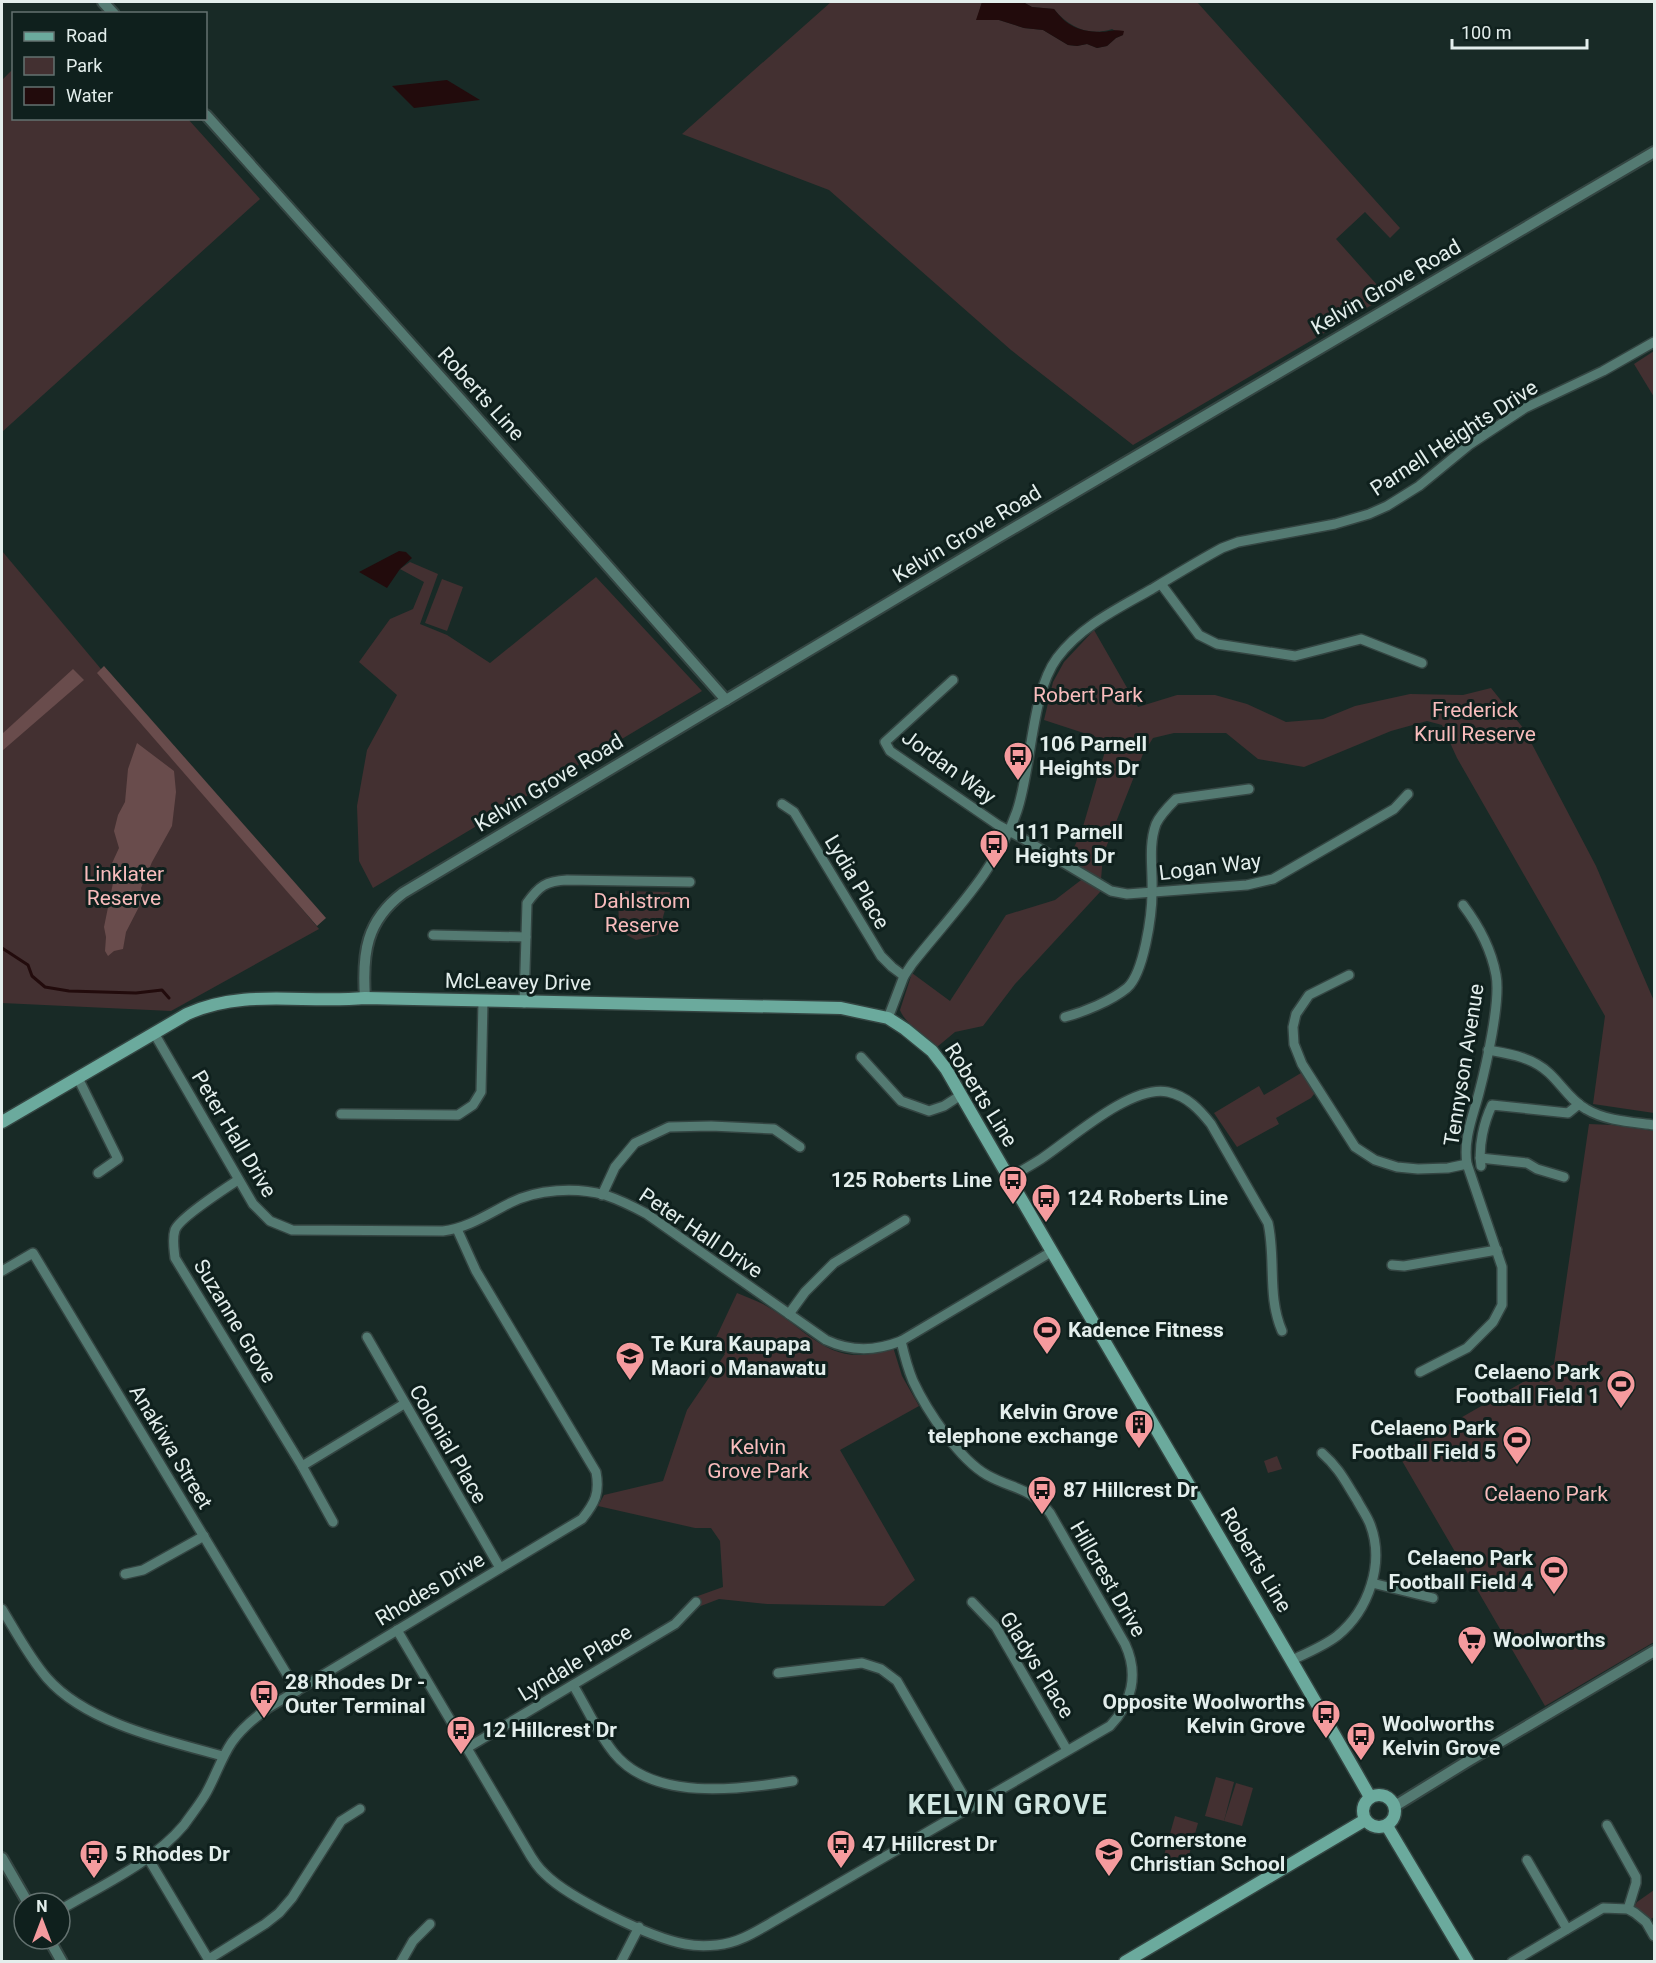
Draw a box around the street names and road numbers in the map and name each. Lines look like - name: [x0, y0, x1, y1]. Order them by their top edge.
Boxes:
- street label: Kelvin Grove Road: [1307, 234, 1465, 340]
- street label: Roberts Line: [433, 342, 529, 446]
- street label: Parnell Heights Drive: [1366, 375, 1542, 501]
- street label: Kelvin Grove Road: [888, 480, 1046, 588]
- street label: Jordan Way: [897, 725, 1001, 809]
- street label: Kelvin Grove Road: [470, 729, 628, 837]
- street label: Lydia Place: [820, 831, 894, 933]
- street label: Logan Way: [1158, 849, 1263, 885]
- street label: McLeavey Drive: [445, 969, 591, 995]
- street label: Tennyson Avenue: [1439, 982, 1489, 1148]
- street label: Roberts Line: [940, 1039, 1022, 1151]
- street label: Peter Hall Drive: [187, 1066, 281, 1202]
- street label: Peter Hall Drive: [635, 1183, 767, 1283]
- street label: Suzanne Grove: [189, 1255, 281, 1387]
- street label: Colonial Place: [404, 1380, 492, 1508]
- street label: Anakiwa Street: [125, 1381, 217, 1513]
- street label: Roberts Line: [1215, 1503, 1297, 1617]
- street label: Hillcrest Drive: [1065, 1517, 1151, 1641]
- street label: Rhodes Drive: [371, 1547, 489, 1631]
- street label: Gladys Place: [995, 1608, 1079, 1722]
- street label: Lyndale Place: [514, 1620, 636, 1706]

